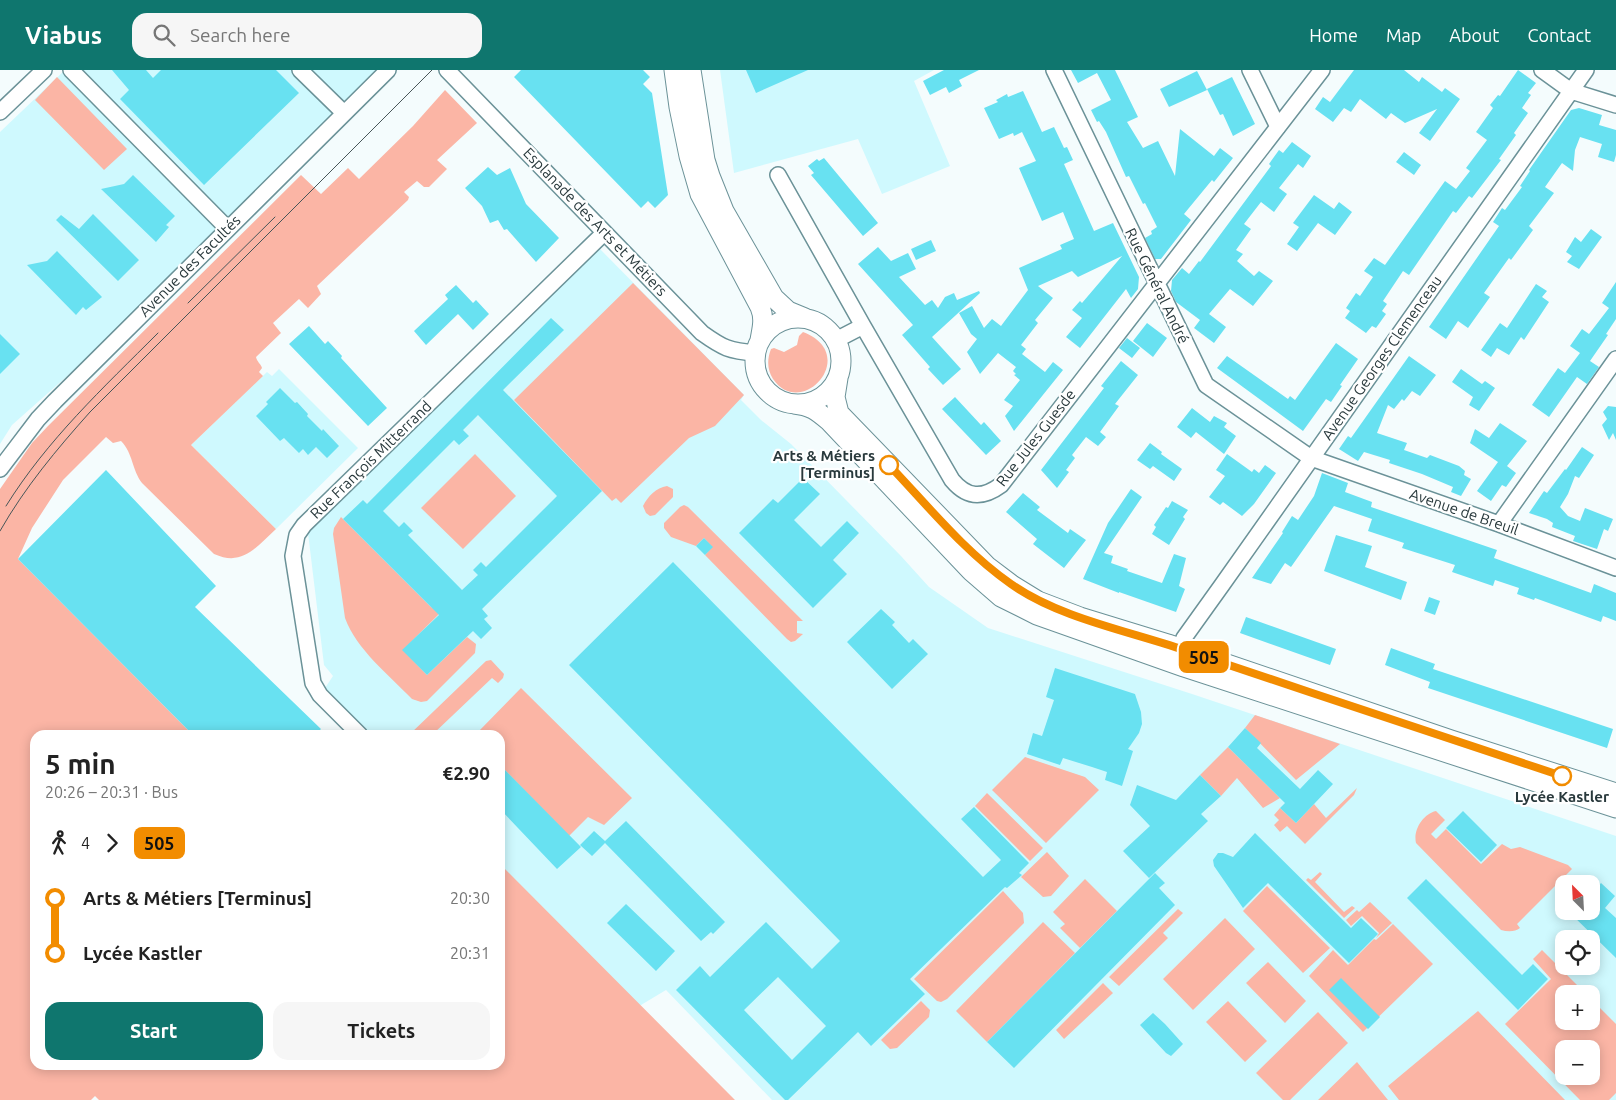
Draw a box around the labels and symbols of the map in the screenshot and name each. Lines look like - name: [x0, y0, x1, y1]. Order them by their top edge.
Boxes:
- street label: Esplanade des Arts et Métiers: [520, 144, 671, 299]
- street label: Avenue des Facultés: [136, 212, 244, 320]
- street label: Rue Général André: [1122, 225, 1193, 346]
- street label: Avenue Georges Clemenceau: [1318, 272, 1445, 443]
- street label: Rue Jules Guesde: [993, 386, 1079, 489]
- street label: Rue François Mitterrand: [307, 397, 435, 522]
- place label: Arts & Métiers [Terminus]: [773, 447, 875, 481]
- marker: Arts & Métiers [Terminus]: [879, 455, 899, 475]
- street label: Avenue de Breuil: [1407, 485, 1521, 538]
- line badge: 505: [1175, 641, 1233, 673]
- marker: Lycée Kastler: [1552, 766, 1572, 786]
- place label: Lycée Kastler: [1515, 788, 1610, 805]
- north arrow: [1555, 875, 1600, 920]

